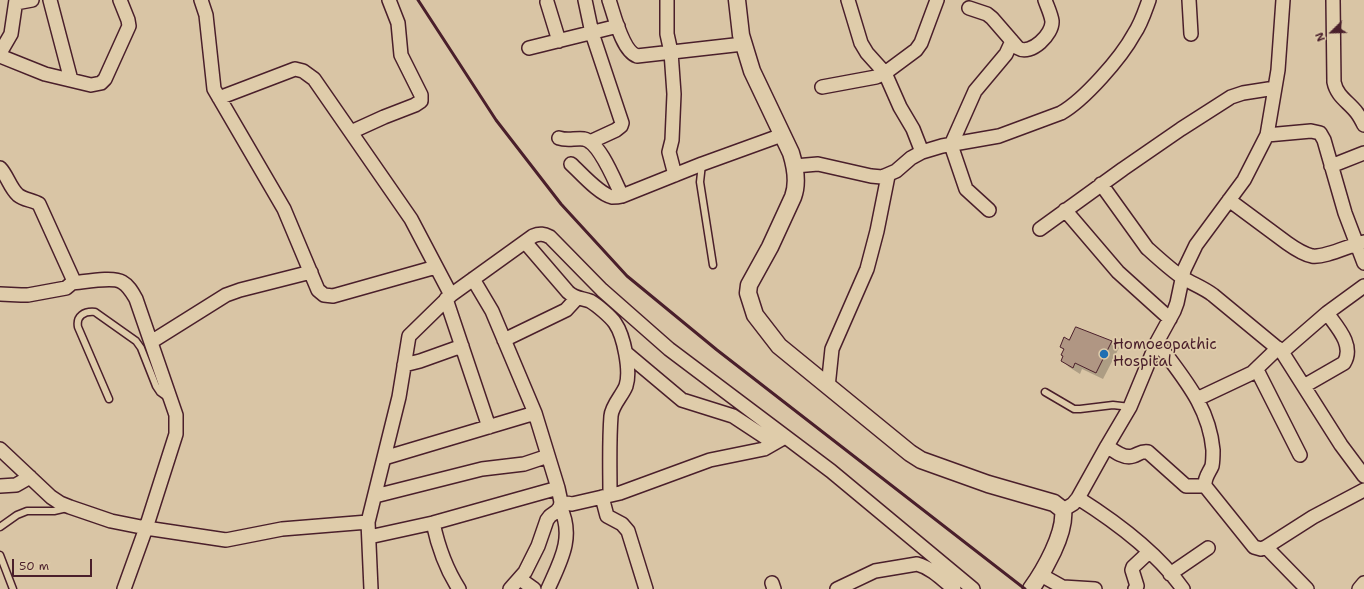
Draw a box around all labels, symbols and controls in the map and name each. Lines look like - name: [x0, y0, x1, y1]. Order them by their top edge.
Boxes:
- north arrow: [1312, 12, 1352, 52]
- text: N: [1312, 30, 1329, 44]
- place label: Homoeopathic Hospital: [1113, 336, 1217, 371]
- marker: Homoeopathic Hospital: [1098, 348, 1110, 360]
- scale bar: [14, 551, 94, 577]
- text: 50 m: [19, 558, 49, 574]

